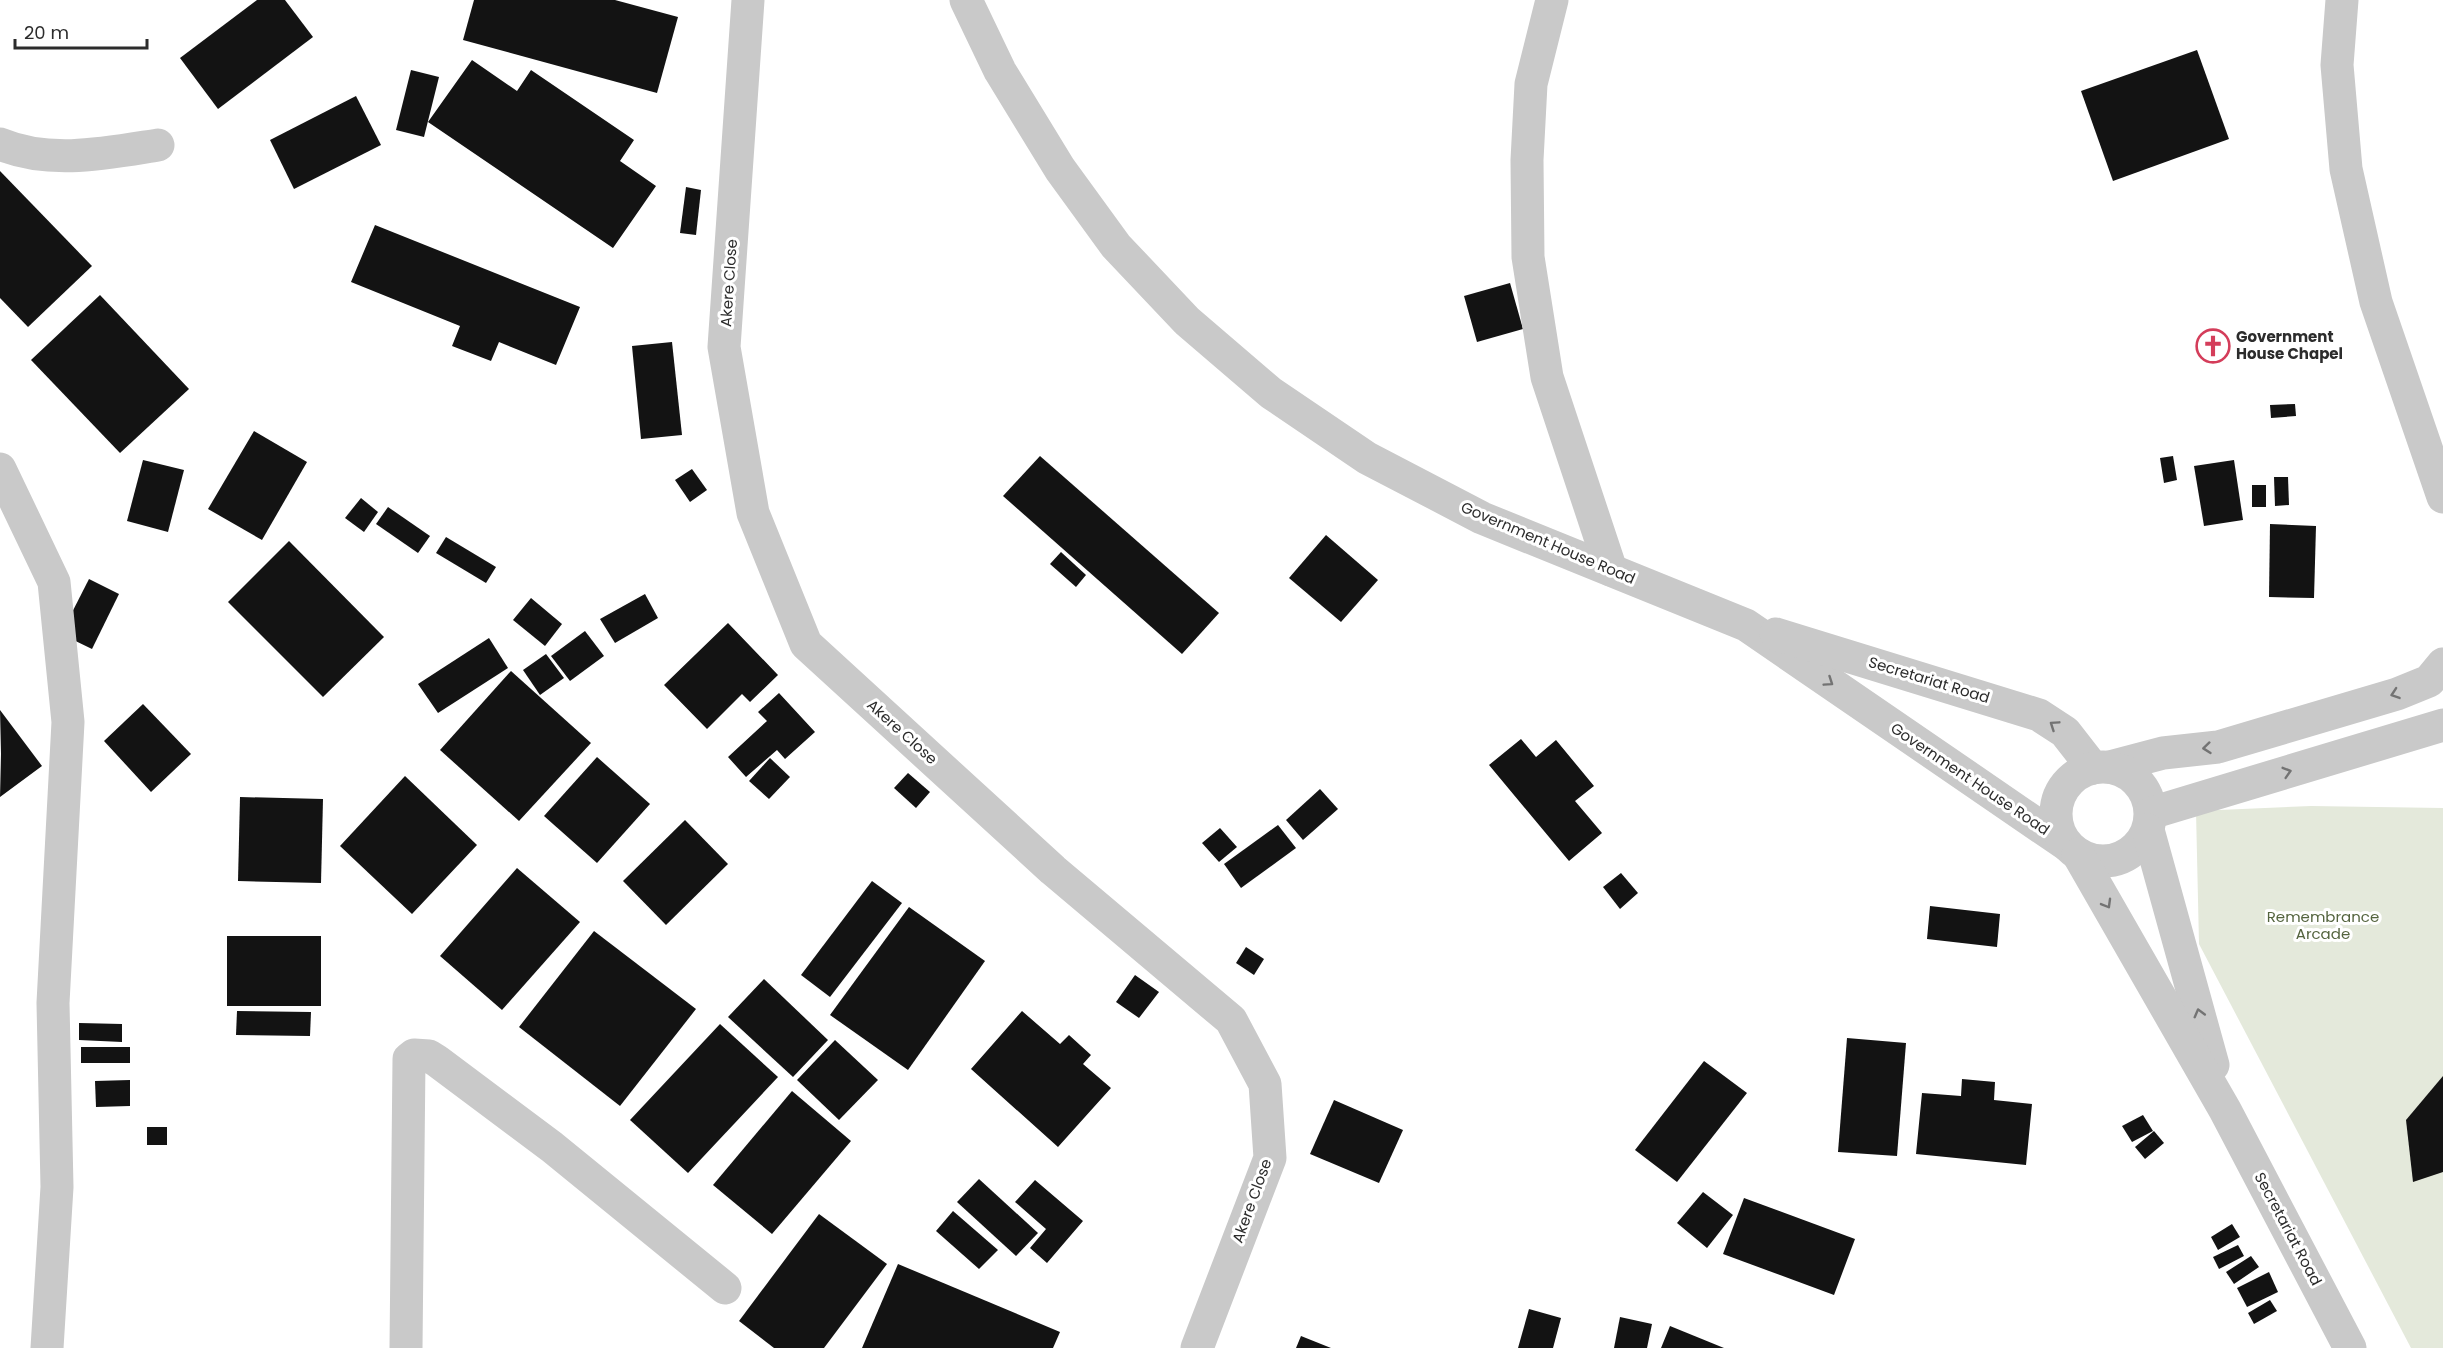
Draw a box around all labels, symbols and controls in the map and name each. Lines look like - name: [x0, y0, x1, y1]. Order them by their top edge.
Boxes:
- scale bar: [15, 12, 147, 50]
- text: 20 m: [24, 20, 69, 45]
- street label: Akere Close: [715, 238, 742, 328]
- place label: Government House Chapel: [2236, 326, 2343, 364]
- church icon: Government House Chapel: [2195, 328, 2231, 364]
- street label: Government House Road: [1458, 496, 1639, 589]
- street label: Secretariat Road: [1866, 651, 1992, 708]
- one-way arrow: [1822, 675, 1833, 686]
- one-way arrow: [2390, 687, 2401, 699]
- street label: Akere Close: [863, 694, 942, 769]
- street label: Government House Road: [1887, 717, 2054, 840]
- one-way arrow: [2049, 721, 2060, 732]
- one-way arrow: [2203, 741, 2212, 754]
- one-way arrow: [2281, 767, 2292, 779]
- one-way arrow: [2100, 898, 2111, 909]
- park label: Remembrance Arcade: [2267, 906, 2379, 944]
- one-way arrow: [2193, 1008, 2206, 1018]
- street label: Akere Close: [1227, 1156, 1276, 1246]
- street label: Secretariat Road: [2250, 1168, 2327, 1289]

